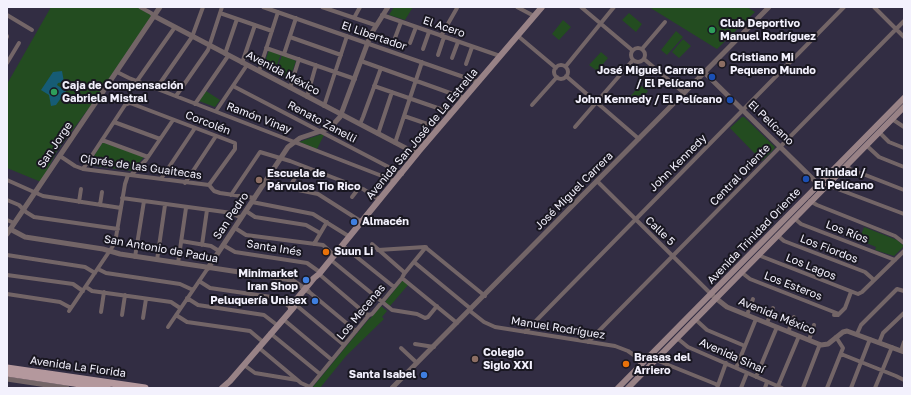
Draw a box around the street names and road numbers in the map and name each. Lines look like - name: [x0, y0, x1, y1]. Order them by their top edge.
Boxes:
- street label: El Acero: [421, 14, 467, 40]
- street label: El Libertador: [340, 19, 408, 53]
- street label: Avenida México: [244, 48, 322, 98]
- street label: Avenida San José de La Estrella: [363, 66, 481, 202]
- street label: Renato Zanelli: [285, 98, 359, 146]
- street label: El Pelícano: [745, 98, 797, 148]
- street label: Ramón Vinay: [225, 100, 293, 136]
- street label: Corcolén: [184, 108, 232, 138]
- street label: San Jorge: [35, 119, 75, 171]
- street label: John Kennedy: [647, 132, 709, 194]
- street label: Central Oriente: [707, 141, 773, 209]
- street label: José Miguel Carrera: [532, 149, 616, 233]
- street label: Ciprés de las Guaitecas: [79, 152, 203, 182]
- street label: Avenida Trinidad Oriente: [704, 185, 804, 287]
- street label: San Pedro: [210, 190, 252, 242]
- street label: Calle 5: [642, 214, 678, 248]
- street label: Los Ríos: [824, 218, 870, 246]
- street label: San Antonio de Padua: [103, 232, 219, 266]
- street label: Los Fiordos: [798, 232, 860, 266]
- street label: Santa Inés: [245, 237, 303, 259]
- street label: Los Lagos: [784, 251, 838, 283]
- street label: Los Esteros: [762, 269, 824, 303]
- street label: Los Mecenas: [334, 282, 388, 342]
- street label: Avenida México: [737, 295, 817, 337]
- street label: Manuel Rodríguez: [510, 314, 606, 342]
- street label: Avenida Sinaí: [697, 336, 767, 376]
- street label: Avenida La Florida: [29, 354, 127, 380]

